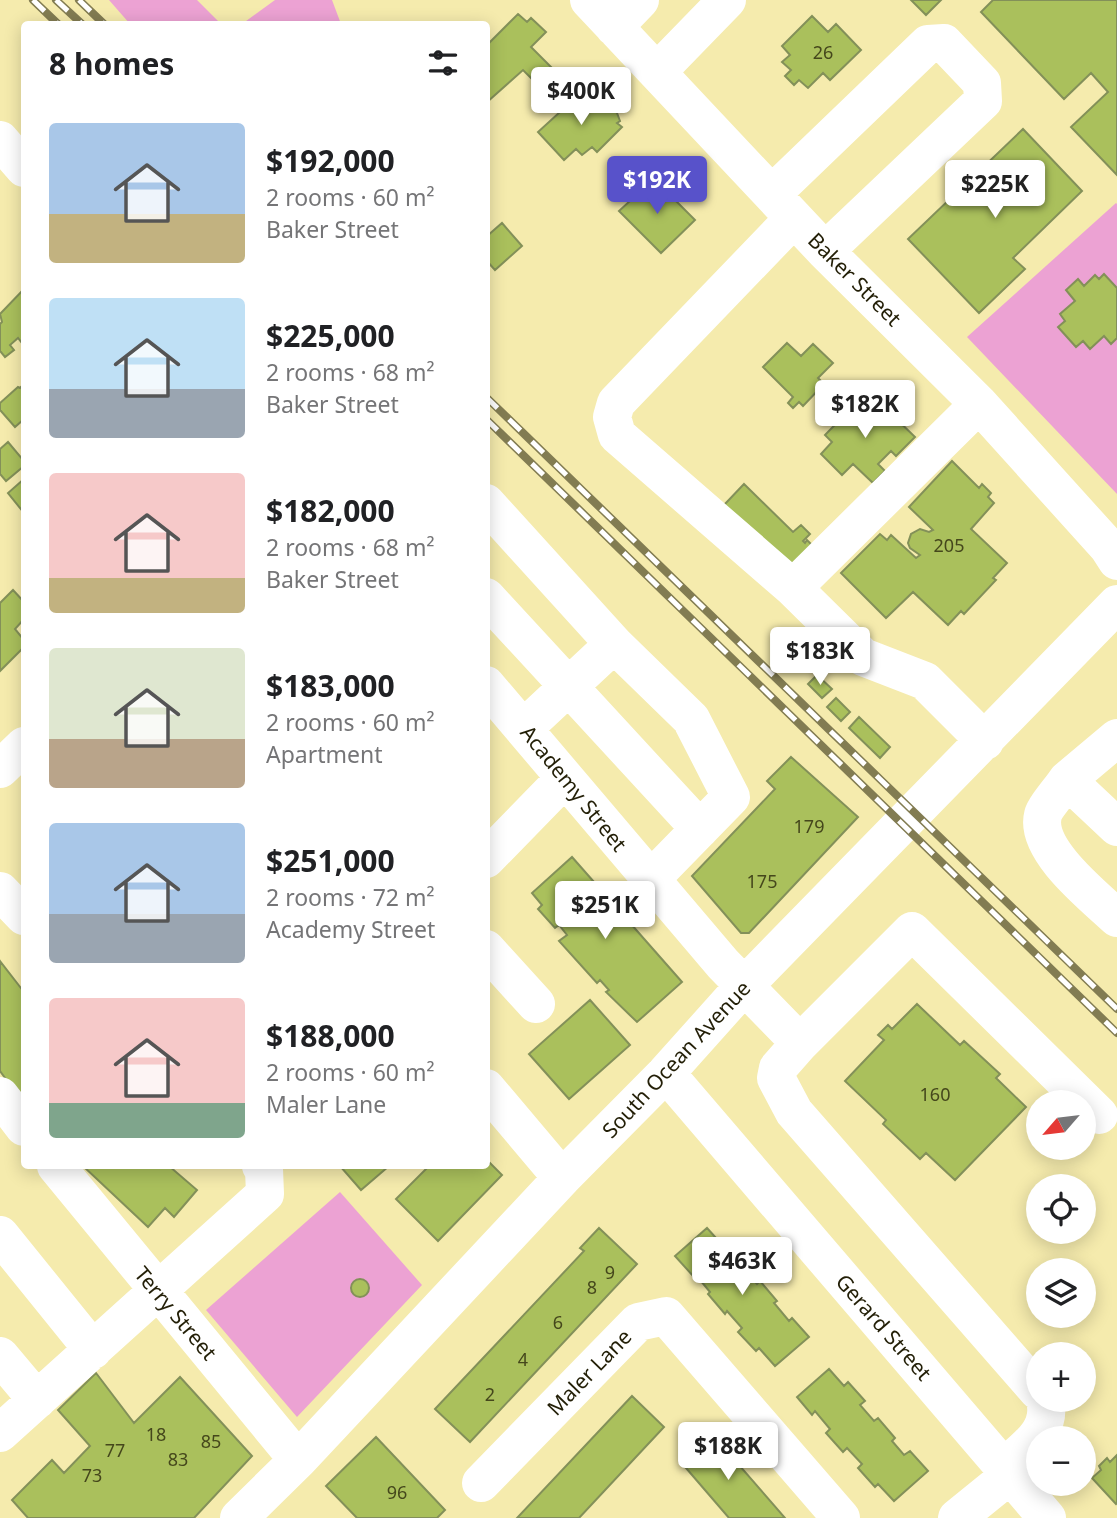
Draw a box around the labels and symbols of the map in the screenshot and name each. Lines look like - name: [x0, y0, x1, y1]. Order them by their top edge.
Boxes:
- house number: 26: [813, 40, 833, 64]
- pin: $400K: [532, 68, 630, 127]
- pin: $192K: [608, 156, 706, 216]
- pin: $225K: [946, 160, 1044, 220]
- street label: Baker Street: [802, 226, 908, 332]
- pin: $182K: [816, 380, 914, 440]
- house number: 205: [934, 533, 964, 557]
- pin: $183K: [771, 628, 869, 687]
- street label: Academy Street: [515, 719, 634, 857]
- house number: 179: [794, 814, 824, 838]
- house number: 175: [747, 869, 777, 893]
- pin: $251K: [556, 881, 654, 941]
- street label: South Ocean Avenue: [596, 974, 756, 1144]
- house number: 160: [920, 1082, 950, 1106]
- north arrow: [1026, 1090, 1096, 1160]
- pin: $463K: [693, 1238, 791, 1297]
- street label: Terry Street: [129, 1260, 224, 1366]
- house number: 9: [605, 1260, 615, 1284]
- street label: Gerard Street: [830, 1268, 938, 1386]
- house number: 8: [587, 1275, 597, 1299]
- house number: 6: [553, 1310, 563, 1334]
- street label: Maler Lane: [541, 1323, 637, 1421]
- house number: 4: [518, 1347, 528, 1371]
- house number: 2: [485, 1382, 495, 1406]
- house number: 18: [146, 1422, 166, 1446]
- pin: $188K: [679, 1422, 777, 1482]
- house number: 85: [201, 1429, 221, 1453]
- house number: 77: [105, 1438, 125, 1462]
- house number: 83: [168, 1447, 188, 1471]
- house number: 73: [82, 1463, 102, 1487]
- house number: 96: [387, 1480, 407, 1504]

